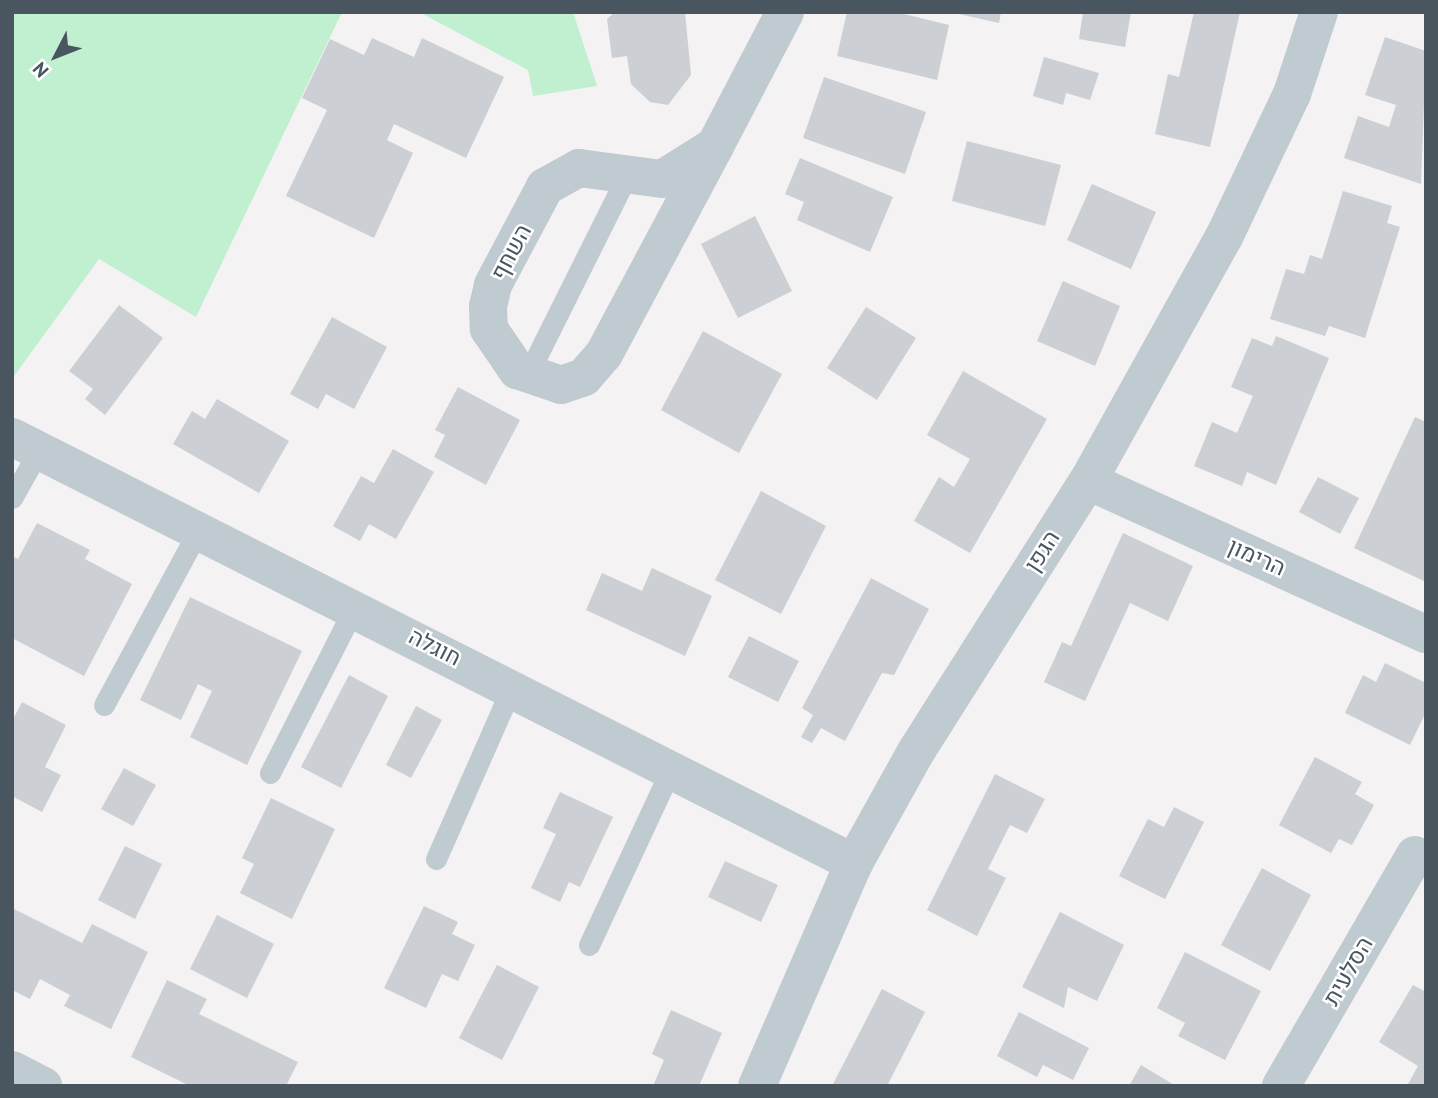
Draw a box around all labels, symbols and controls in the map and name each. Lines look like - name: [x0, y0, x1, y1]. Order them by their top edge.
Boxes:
- north arrow: [21, 21, 91, 91]
- text: N: [27, 57, 53, 83]
- street label: השחף: [485, 219, 537, 285]
- street label: הגפן: [1019, 525, 1065, 577]
- street label: הרימון: [1224, 532, 1290, 582]
- street label: חוגלה: [404, 622, 466, 672]
- street label: הסלעית: [1317, 932, 1379, 1010]

